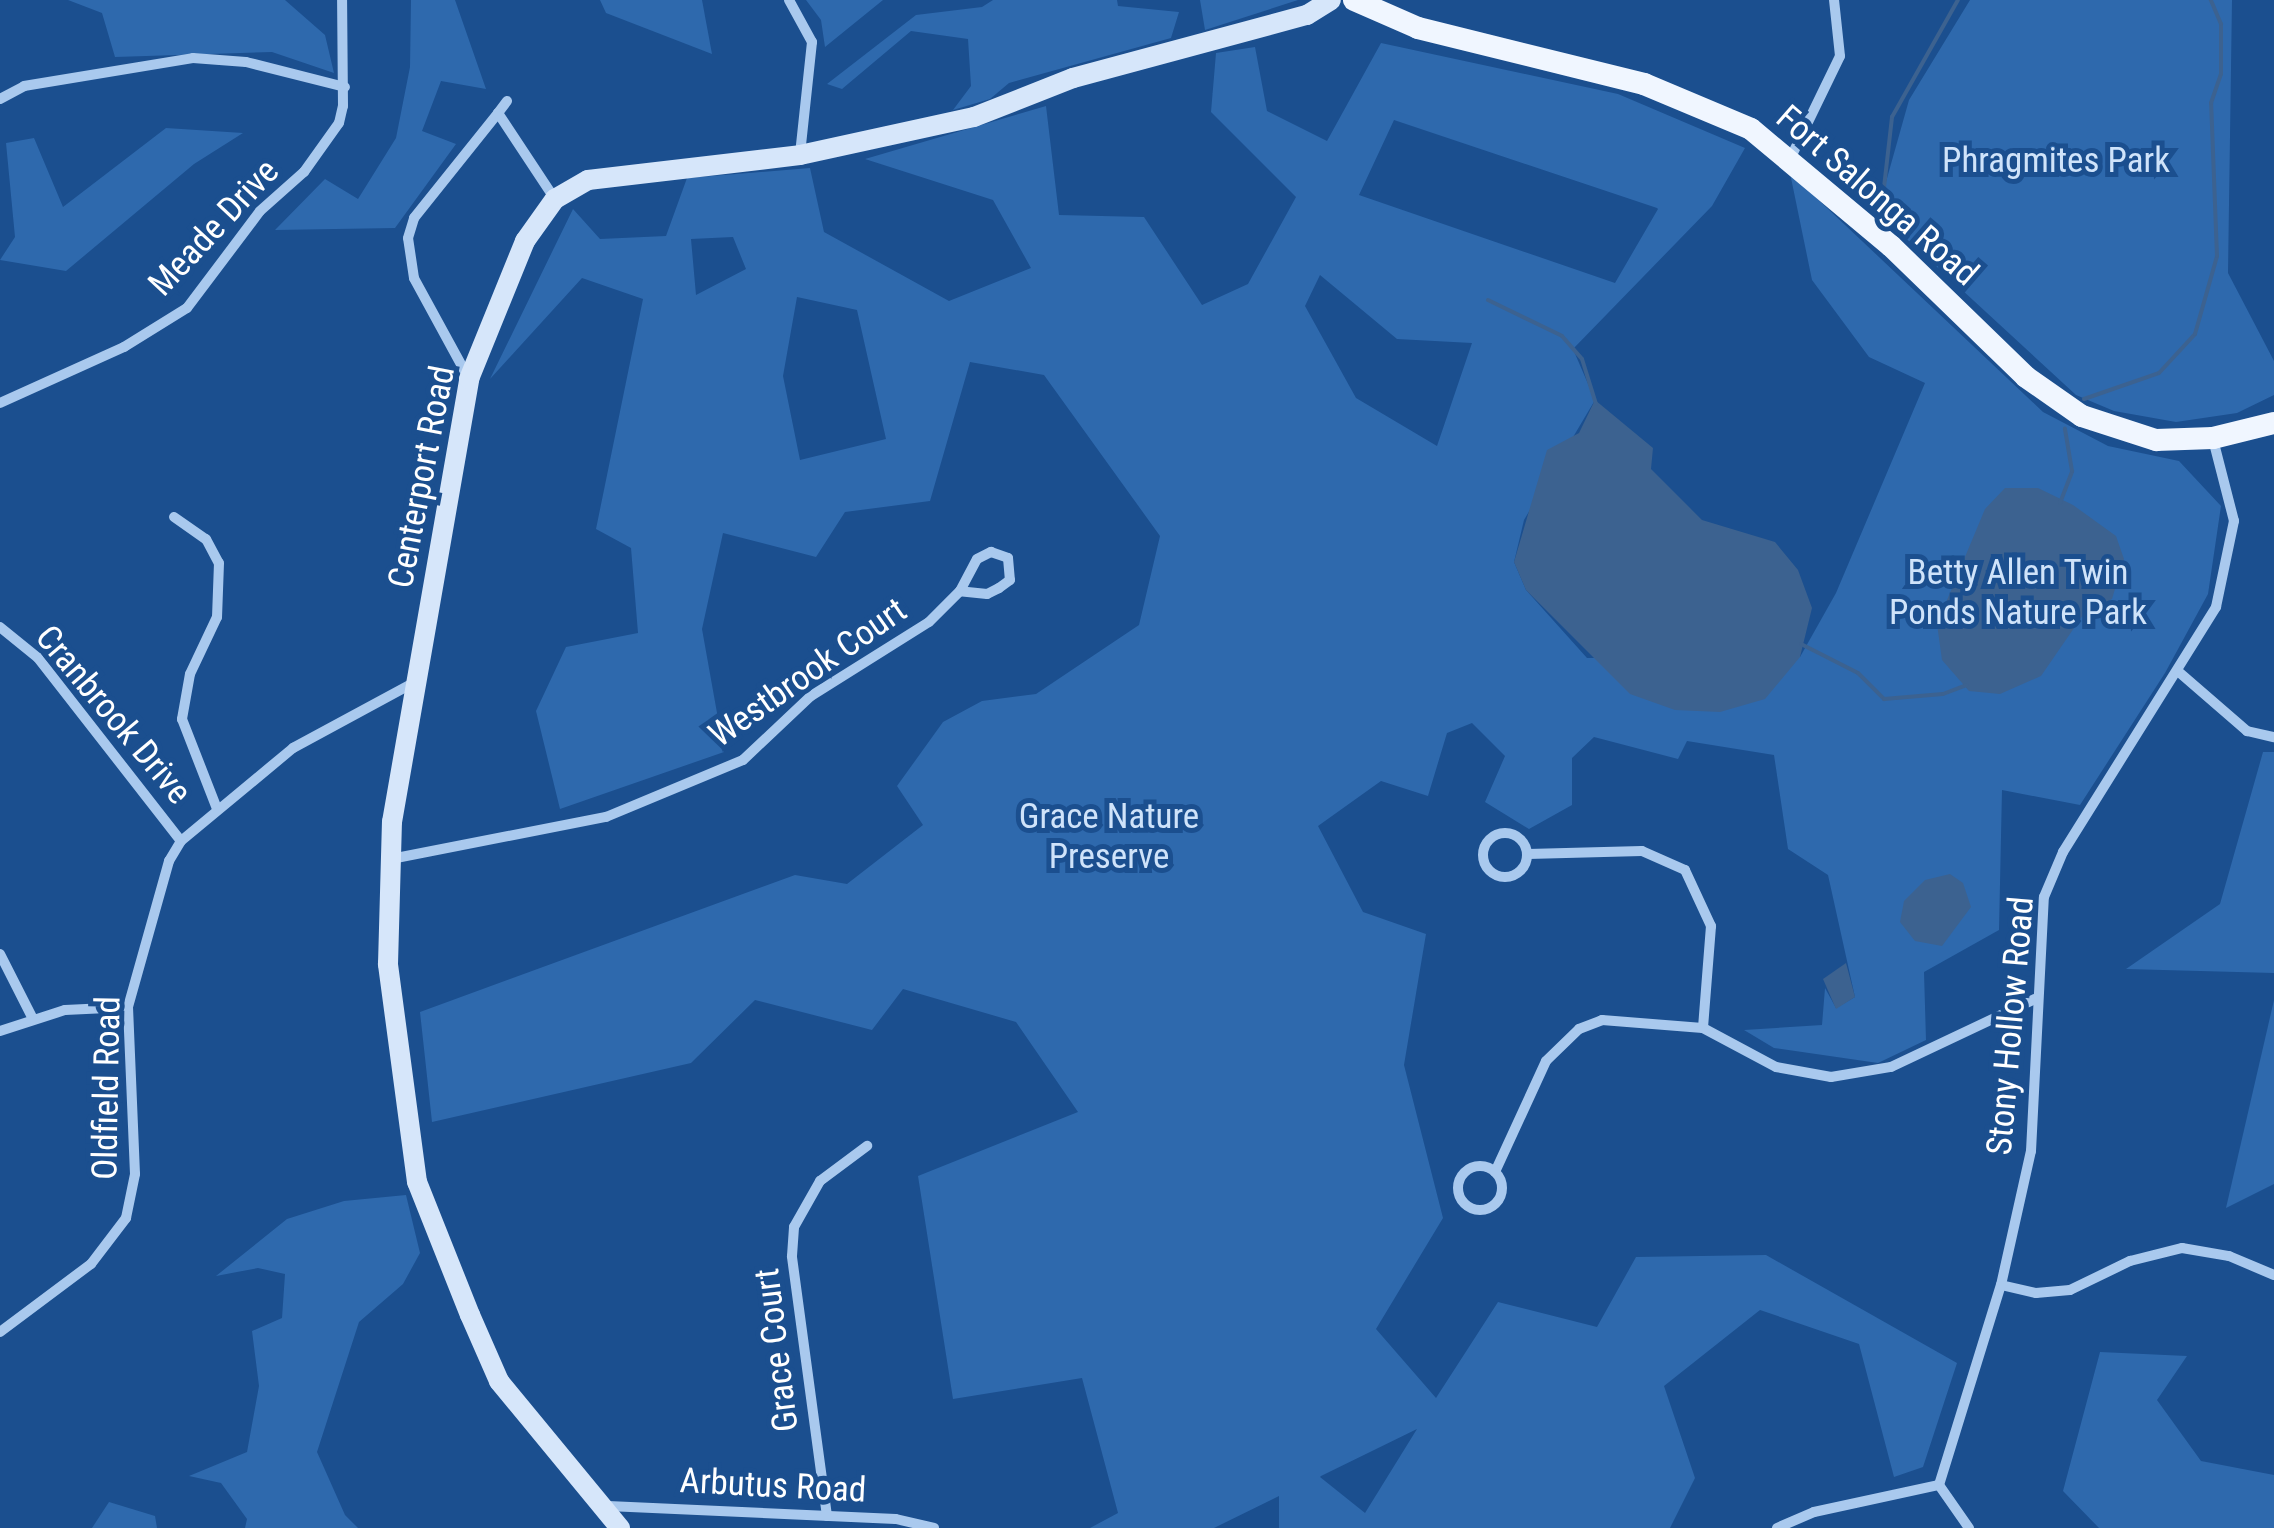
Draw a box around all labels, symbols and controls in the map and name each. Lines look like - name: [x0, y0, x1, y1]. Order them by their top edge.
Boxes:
- street label: Fort Salonga Road: [1767, 97, 1987, 295]
- park label: Phragmites Park: [1942, 140, 2170, 182]
- street label: Meade Drive: [140, 151, 288, 305]
- street label: Centerport Road: [380, 362, 464, 592]
- park label: Betty Allen Twin Ponds Nature Park: [1889, 552, 2147, 634]
- street label: Westbrook Court: [701, 589, 915, 757]
- street label: Cranbrook Drive: [26, 617, 200, 813]
- park label: Grace Nature Preserve: [1019, 796, 1199, 878]
- street label: Stony Hollow Road: [1979, 895, 2043, 1157]
- street label: Oldfield Road: [84, 996, 130, 1180]
- street label: Grace Court: [746, 1266, 808, 1434]
- street label: Arbutus Road: [679, 1460, 867, 1512]

